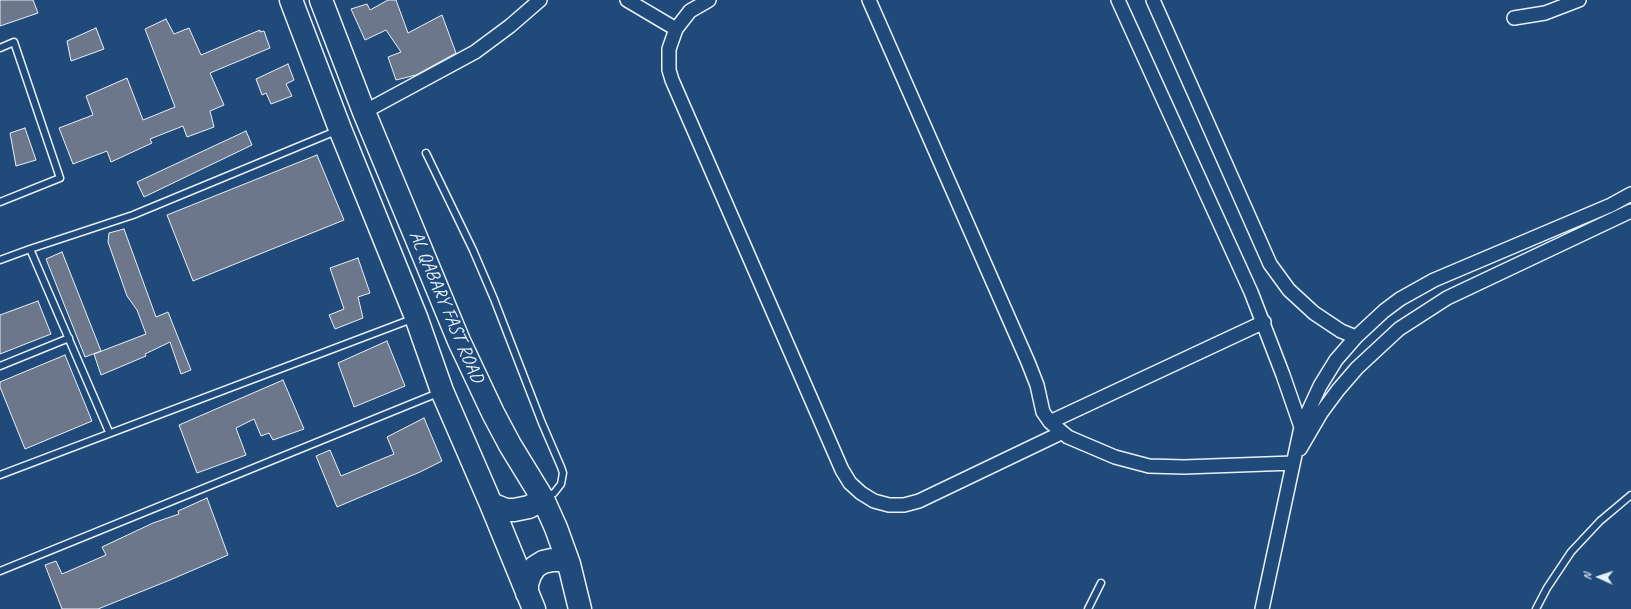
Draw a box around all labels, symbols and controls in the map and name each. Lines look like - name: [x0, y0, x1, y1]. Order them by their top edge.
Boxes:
- street label: AL QABARY FAST ROAD: [404, 228, 488, 386]
- north arrow: [1579, 557, 1619, 597]
- text: N: [1580, 573, 1594, 580]

